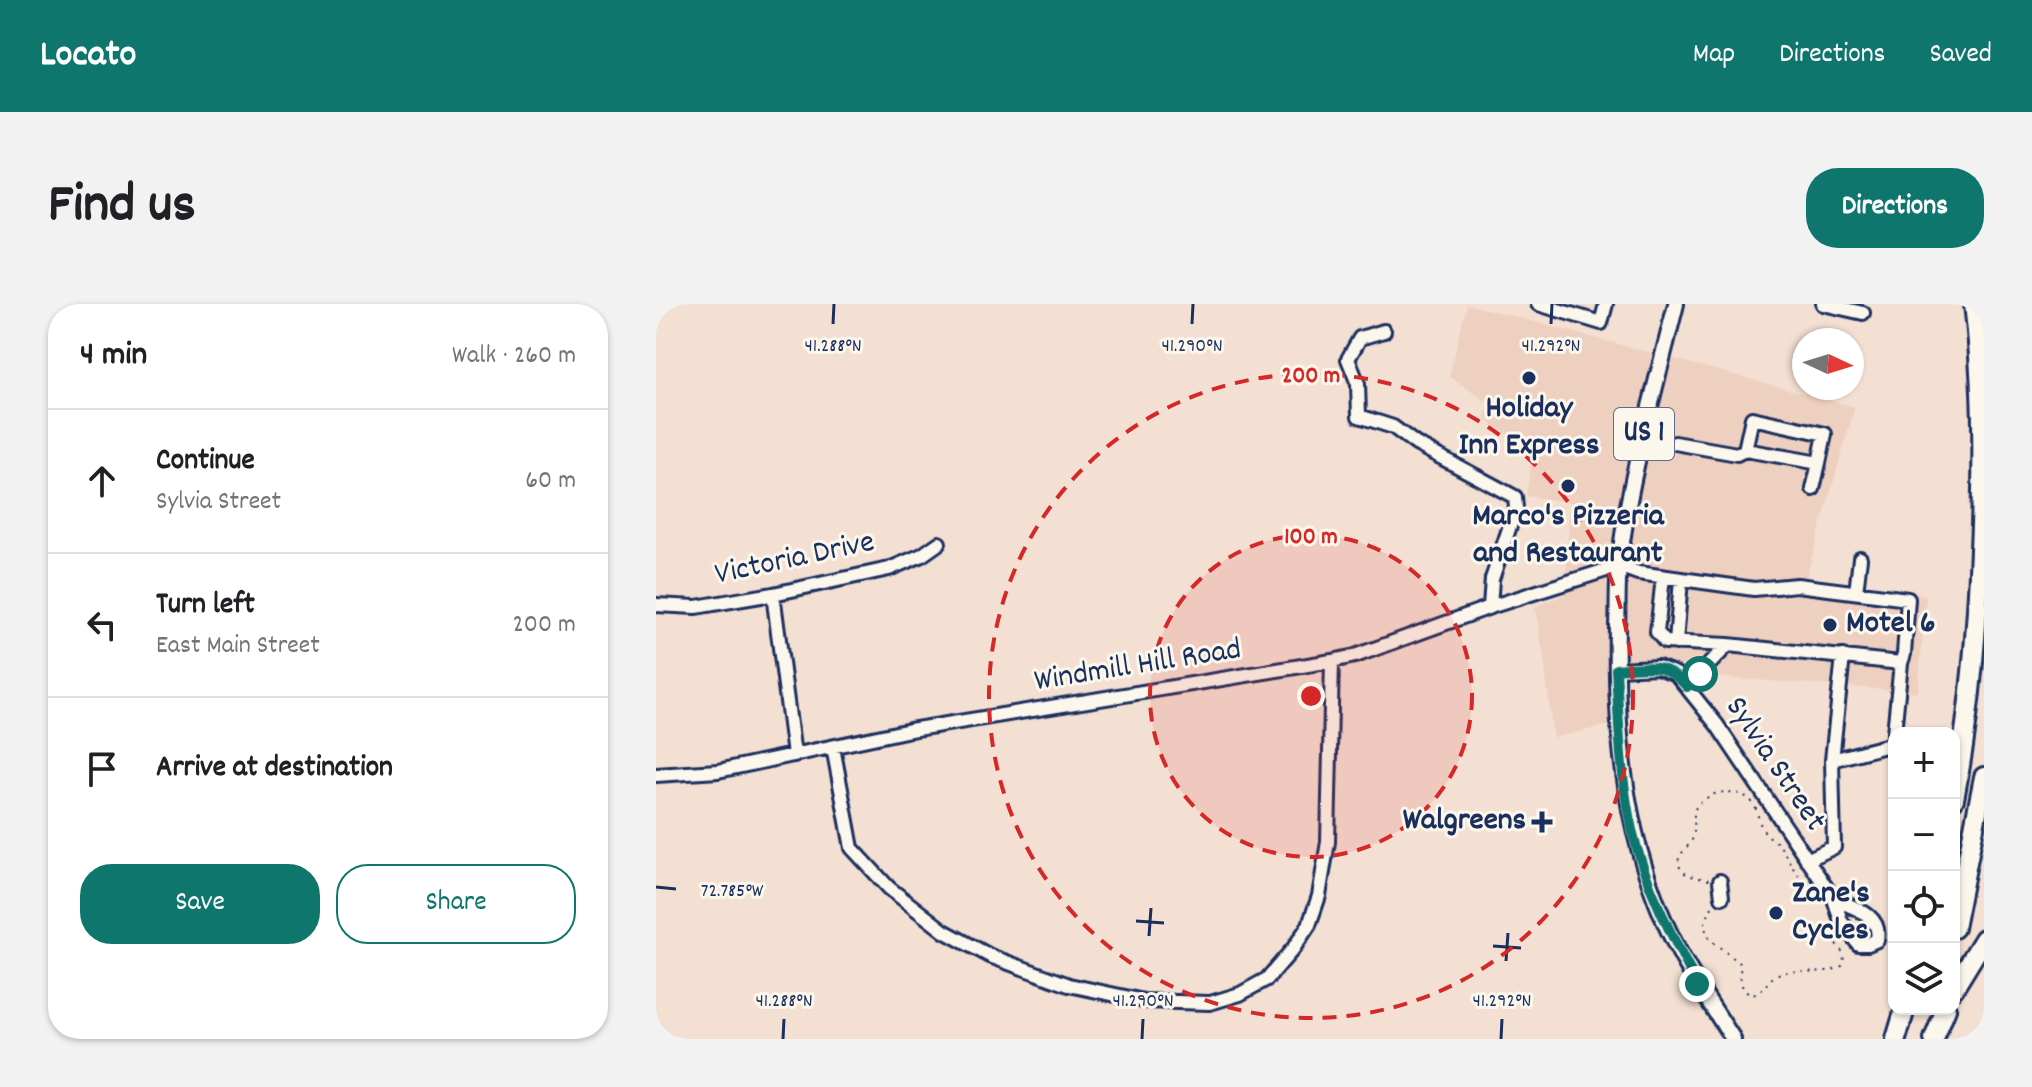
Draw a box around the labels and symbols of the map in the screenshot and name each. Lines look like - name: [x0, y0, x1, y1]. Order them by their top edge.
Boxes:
- north arrow: [1792, 328, 1864, 400]
- text: 41.288°N: [804, 333, 862, 361]
- text: 41.290°N: [1161, 333, 1223, 361]
- text: 41.292°N: [1522, 333, 1580, 361]
- text: 200 m: [1282, 360, 1340, 394]
- marker: Holiday Inn Express: [1520, 369, 1538, 387]
- place label: Holiday Inn Express: [1459, 387, 1599, 470]
- road number: US 1: [1614, 408, 1674, 460]
- marker: Marco's Pizzeria and Restaurant: [1559, 477, 1577, 495]
- place label: Marco's Pizzeria and Restaurant: [1472, 495, 1665, 578]
- street label: Victoria Drive: [711, 521, 879, 599]
- text: 100 m: [1284, 521, 1338, 555]
- place label: Motel 6: [1846, 602, 1936, 648]
- marker: Motel 6: [1821, 616, 1839, 634]
- street label: Windmill Hill Road: [1031, 628, 1245, 706]
- route start: [1682, 656, 1718, 692]
- centre of rings: [1297, 682, 1325, 710]
- street label: Sylvia Street: [1712, 688, 1836, 842]
- place label: Walgreens: [1403, 799, 1526, 845]
- marker: Walgreens: [1533, 813, 1551, 831]
- place label: Zane's Cycles: [1792, 872, 1870, 955]
- text: 72.785°W: [701, 878, 764, 906]
- marker: Zane's Cycles: [1767, 904, 1785, 922]
- route end: [1679, 966, 1715, 1002]
- text: 41.288°N: [755, 988, 813, 1016]
- text: 41.290°N: [1112, 988, 1174, 1016]
- text: 41.292°N: [1473, 988, 1531, 1016]

